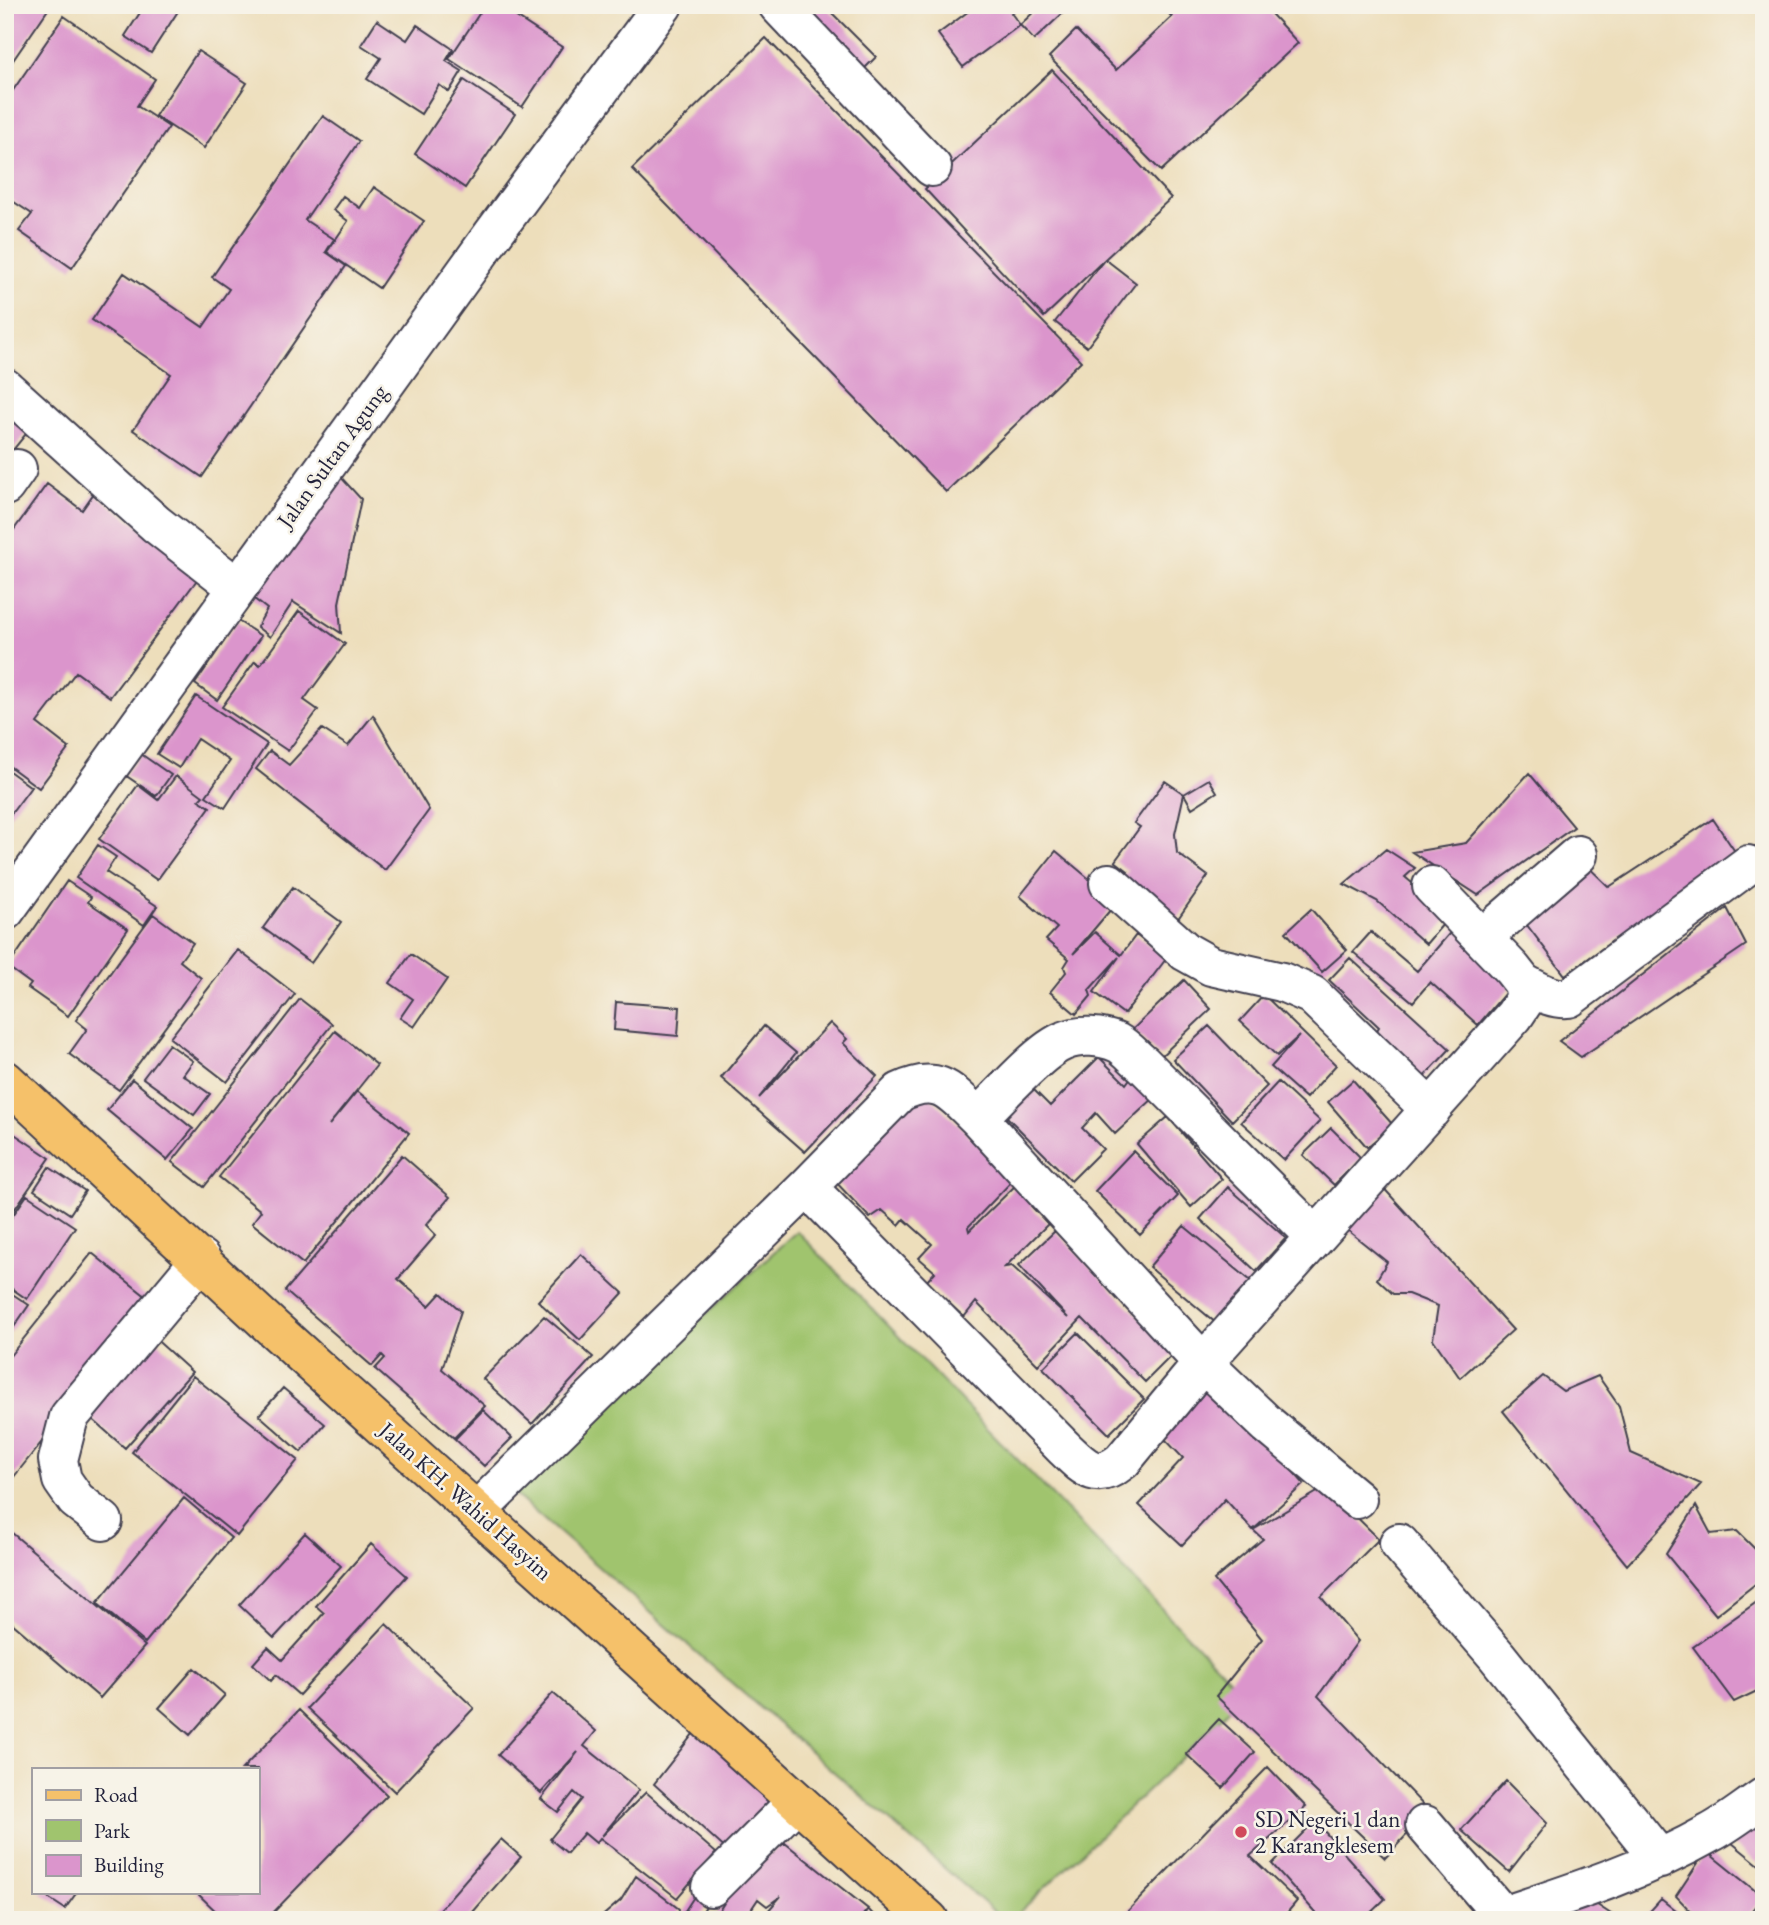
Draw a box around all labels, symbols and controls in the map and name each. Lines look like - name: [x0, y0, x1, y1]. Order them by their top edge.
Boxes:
- street label: Jalan Sultan Agung: [269, 378, 395, 535]
- street label: Jalan KH. Wahid Hasyim: [372, 1414, 559, 1587]
- legend: [32, 1768, 259, 1894]
- text: Road: [94, 1781, 138, 1808]
- place label: SD Negeri 1 dan 2 Karangklesem: [1255, 1804, 1400, 1860]
- text: Park: [94, 1817, 131, 1844]
- marker: SD Negeri 1 dan 2 Karangklesem: [1233, 1824, 1249, 1840]
- text: Building: [94, 1851, 164, 1878]

